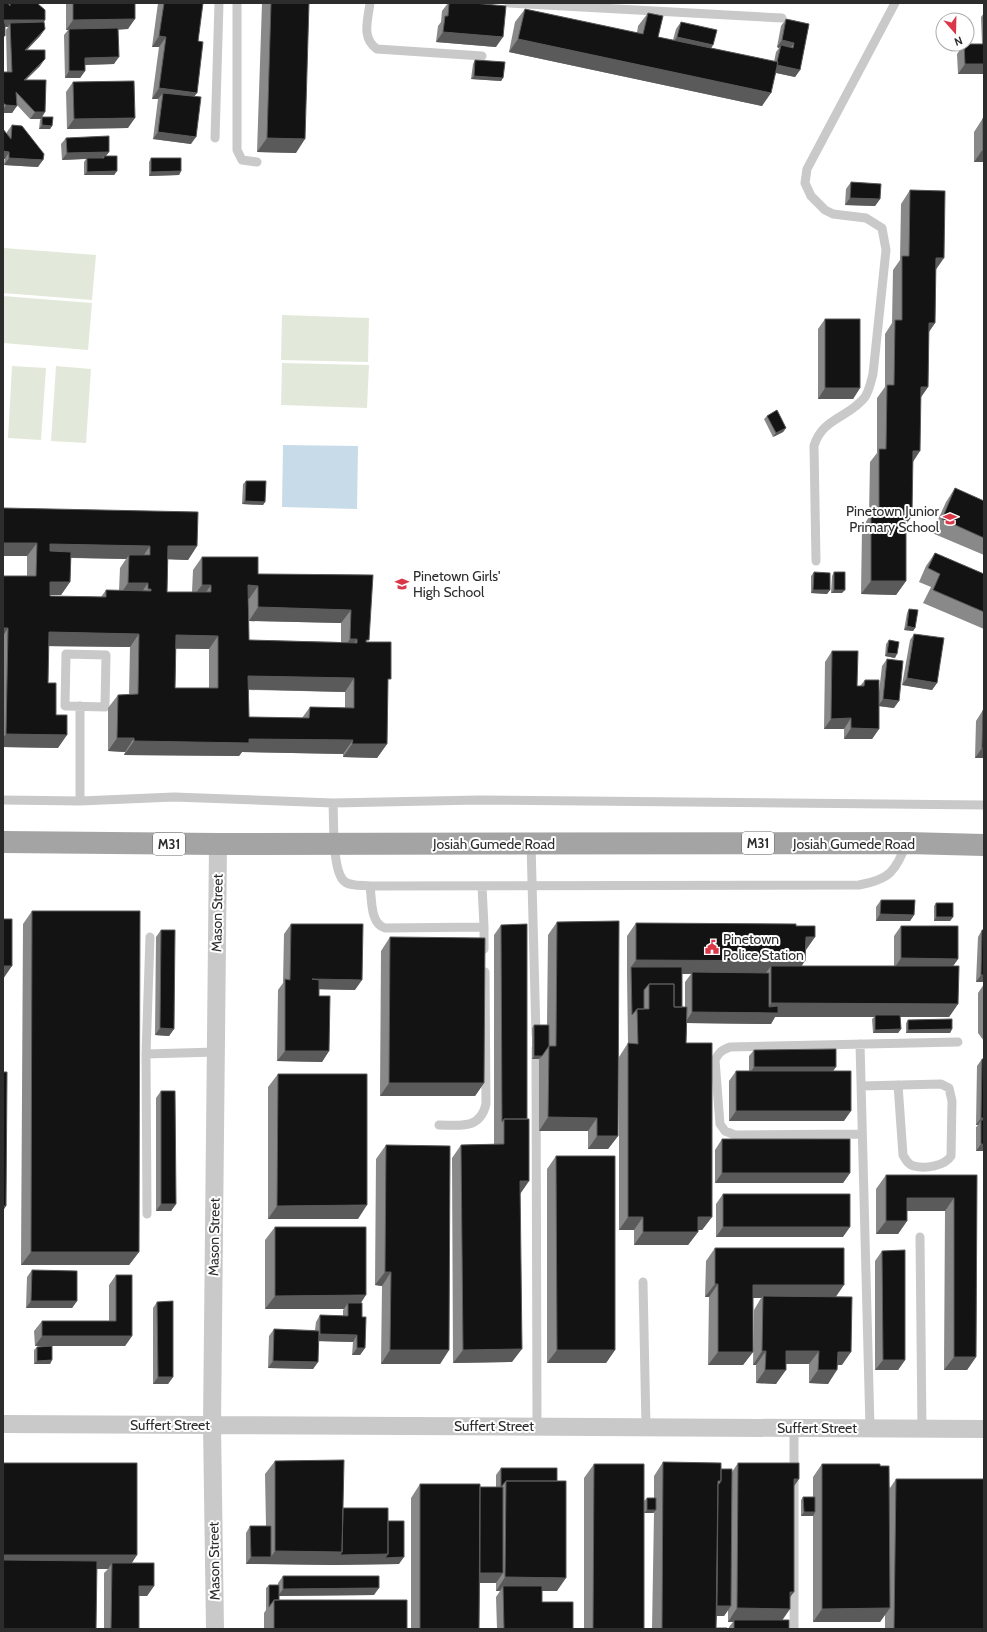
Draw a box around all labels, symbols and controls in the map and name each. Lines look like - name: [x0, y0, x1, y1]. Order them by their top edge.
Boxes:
- north arrow: [935, 12, 975, 52]
- text: N: [952, 33, 964, 49]
- place label: Pinetown Junior Primary School: [846, 502, 940, 536]
- school or university icon: Pinetown Junior Primary School: [942, 511, 958, 527]
- place label: Pinetown Girls' High School: [413, 567, 501, 601]
- school or university icon: Pinetown Girls' High School: [394, 576, 410, 592]
- road number: M31: [742, 832, 774, 854]
- road number: M31: [153, 833, 185, 855]
- street label: Josiah Gumede Road: [432, 835, 555, 853]
- street label: Josiah Gumede Road: [792, 835, 915, 853]
- street label: Mason Street: [207, 873, 227, 952]
- place label: Pinetown Police Station: [723, 930, 804, 964]
- public building icon: Pinetown Police Station: [704, 939, 720, 955]
- street label: Mason Street: [204, 1197, 224, 1276]
- street label: Suffert Street: [130, 1416, 210, 1434]
- street label: Suffert Street: [454, 1417, 534, 1435]
- street label: Suffert Street: [777, 1419, 857, 1437]
- street label: Mason Street: [204, 1521, 224, 1600]

